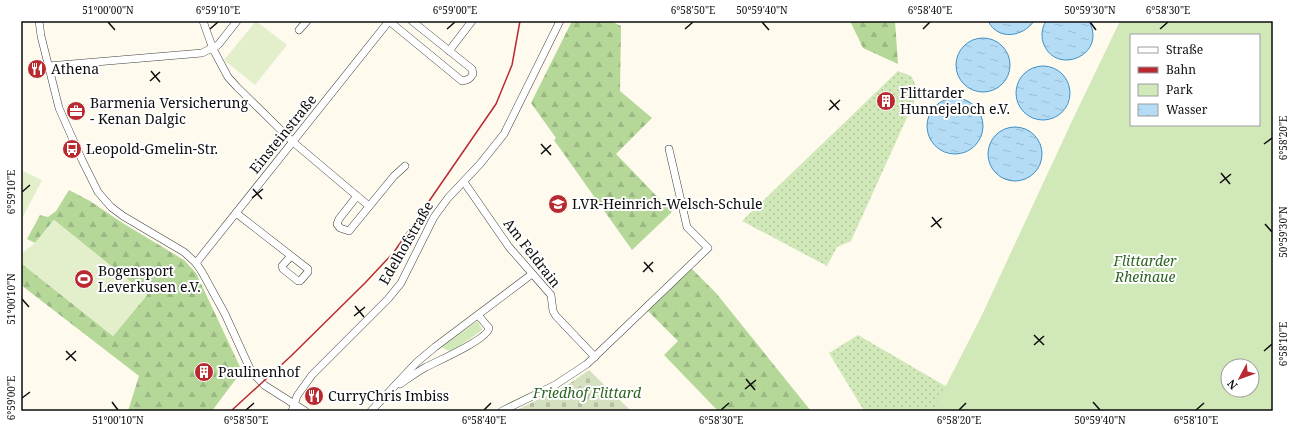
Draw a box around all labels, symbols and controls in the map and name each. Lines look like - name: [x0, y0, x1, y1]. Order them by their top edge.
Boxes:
- text: 51°00'00"N: [82, 3, 134, 17]
- text: 6°59'10"E: [196, 3, 240, 17]
- text: 6°59'00"E: [433, 3, 477, 17]
- text: 6°58'50"E: [671, 3, 715, 17]
- text: 50°59'40"N: [736, 3, 788, 17]
- text: 6°58'40"E: [908, 3, 952, 17]
- text: 50°59'30"N: [1064, 3, 1116, 17]
- text: 6°58'30"E: [1146, 3, 1190, 17]
- legend: [1130, 34, 1260, 126]
- text: Straße: [1166, 41, 1203, 58]
- restaurant icon: Athena: [26, 58, 48, 80]
- place label: Athena: [51, 59, 99, 78]
- text: Bahn: [1166, 61, 1196, 78]
- text: Park: [1166, 81, 1194, 98]
- place label: Flittarder Hunnejeloch e.V.: [900, 83, 1010, 118]
- street label: Einsteinstraße: [245, 90, 320, 177]
- building icon: Flittarder Hunnejeloch e.V.: [875, 90, 897, 112]
- place label: Barmenia Versicherung - Kenan Dalgic: [90, 93, 249, 128]
- office icon: Barmenia Versicherung - Kenan Dalgic: [65, 100, 87, 122]
- text: Wasser: [1166, 101, 1208, 118]
- text: 6°58'20"E: [1276, 116, 1290, 160]
- bus stop icon: Leopold-Gmelin-Str.: [61, 138, 83, 160]
- place label: Leopold-Gmelin-Str.: [86, 139, 218, 158]
- text: 6°59'10"E: [4, 170, 18, 214]
- school or university icon: LVR-Heinrich-Welsch-Schule: [547, 193, 569, 215]
- place label: LVR-Heinrich-Welsch-Schule: [572, 194, 762, 213]
- street label: Edelhofstraße: [374, 198, 437, 288]
- text: 50°59'30"N: [1276, 206, 1290, 258]
- street label: Am Feldrain: [499, 214, 565, 291]
- park label: Flittarder Rheinaue: [1112, 251, 1177, 286]
- place label: Bogensport Leverkusen e.V.: [98, 261, 201, 296]
- sports icon: Bogensport Leverkusen e.V.: [73, 268, 95, 290]
- text: 51°00'10"N: [4, 273, 18, 325]
- text: 6°58'10"E: [1276, 322, 1290, 366]
- north arrow: [1220, 358, 1260, 398]
- building icon: Paulinenhof: [193, 361, 215, 383]
- place label: Paulinenhof: [218, 362, 302, 381]
- text: 6°59'00"E: [4, 376, 18, 420]
- text: N: [1223, 376, 1241, 393]
- park label: Friedhof Flittard: [532, 383, 642, 402]
- restaurant icon: CurryChris Imbiss: [303, 385, 325, 407]
- place label: CurryChris Imbiss: [328, 386, 449, 405]
- text: 51°00'10"N: [92, 413, 144, 427]
- text: 6°58'50"E: [224, 413, 268, 427]
- text: 6°58'40"E: [462, 413, 506, 427]
- text: 6°58'30"E: [699, 413, 743, 427]
- text: 6°58'20"E: [937, 413, 981, 427]
- text: 50°59'40"N: [1074, 413, 1126, 427]
- text: 6°58'10"E: [1174, 413, 1218, 427]

